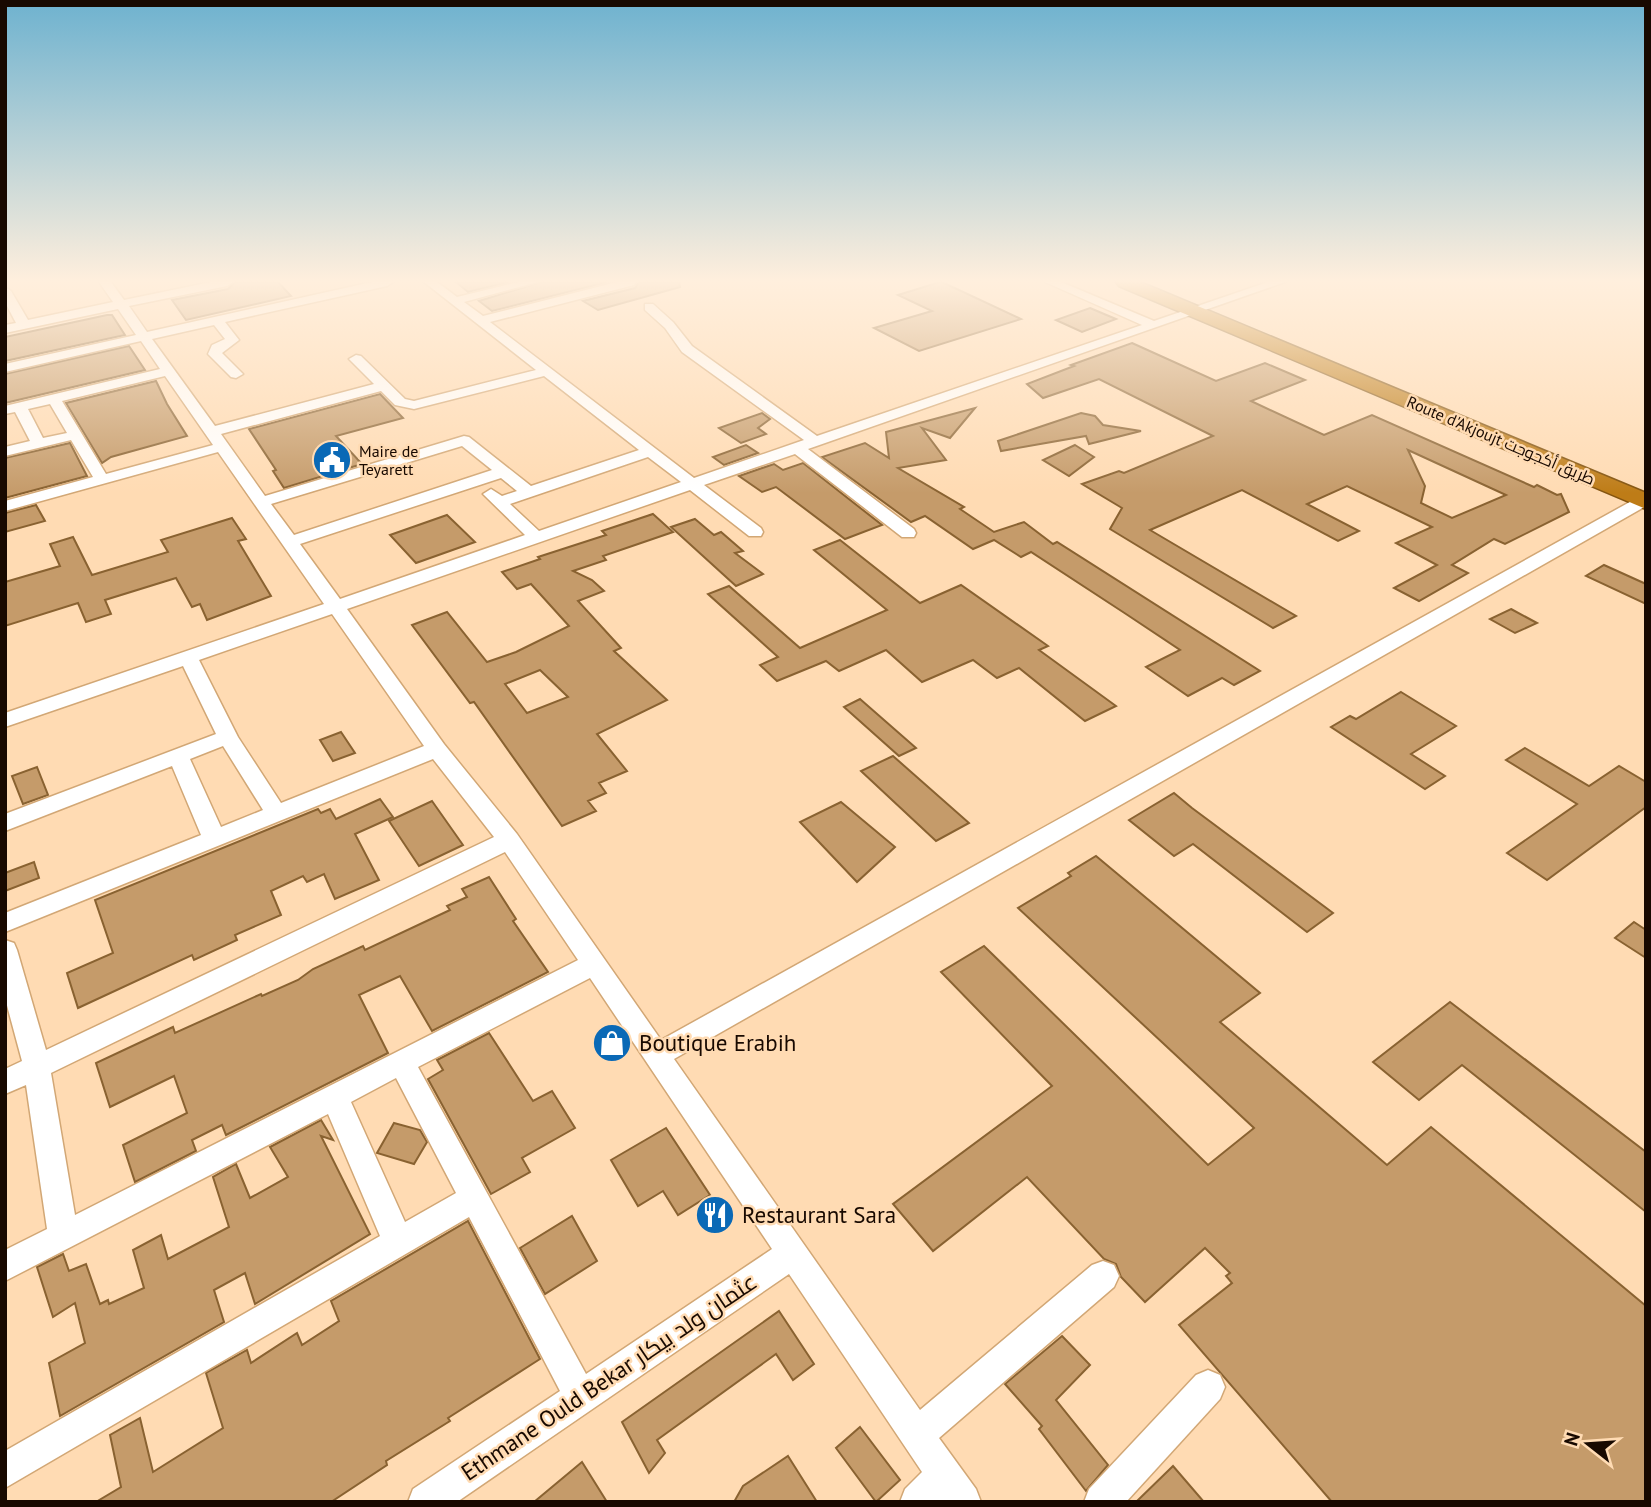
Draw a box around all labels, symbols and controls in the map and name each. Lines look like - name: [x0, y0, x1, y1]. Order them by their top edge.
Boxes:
- street label: Route d'Akjoujt طريق أكجوجت: [1404, 391, 1598, 490]
- public building icon: Maire de Teyarett: [311, 439, 353, 481]
- place label: Maire de Teyarett: [359, 441, 418, 479]
- shop icon: Boutique Erabih: [591, 1022, 633, 1064]
- place label: Boutique Erabih: [639, 1028, 796, 1057]
- restaurant icon: Restaurant Sara: [694, 1194, 736, 1236]
- place label: Restaurant Sara: [742, 1200, 896, 1229]
- street label: Ethmane Ould Bekar عثمان ولد بيكار: [455, 1267, 762, 1487]
- north arrow: [1553, 1409, 1623, 1479]
- text: N: [1558, 1430, 1585, 1449]

